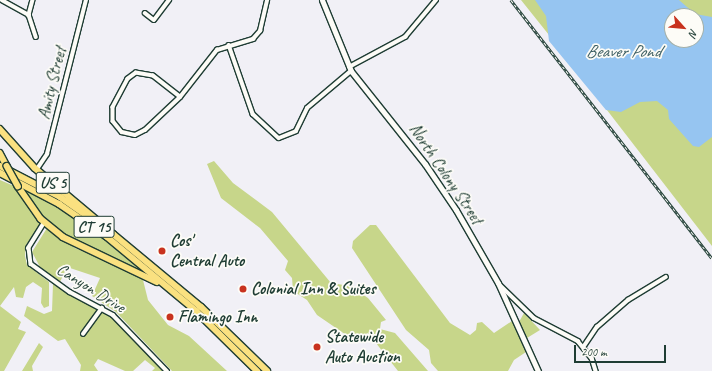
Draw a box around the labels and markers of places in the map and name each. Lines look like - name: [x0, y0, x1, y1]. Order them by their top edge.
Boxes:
- place label: Cos' Central Auto: [170, 231, 244, 271]
- marker: Cos' Central Auto: [157, 246, 167, 256]
- place label: Colonial Inn & Suites: [251, 279, 375, 299]
- marker: Colonial Inn & Suites: [238, 284, 248, 294]
- place label: Flamingo Inn: [178, 307, 257, 327]
- marker: Flamingo Inn: [165, 312, 175, 322]
- place label: Statewide Auto Auction: [325, 327, 400, 367]
- marker: Statewide Auto Auction: [312, 342, 322, 352]

